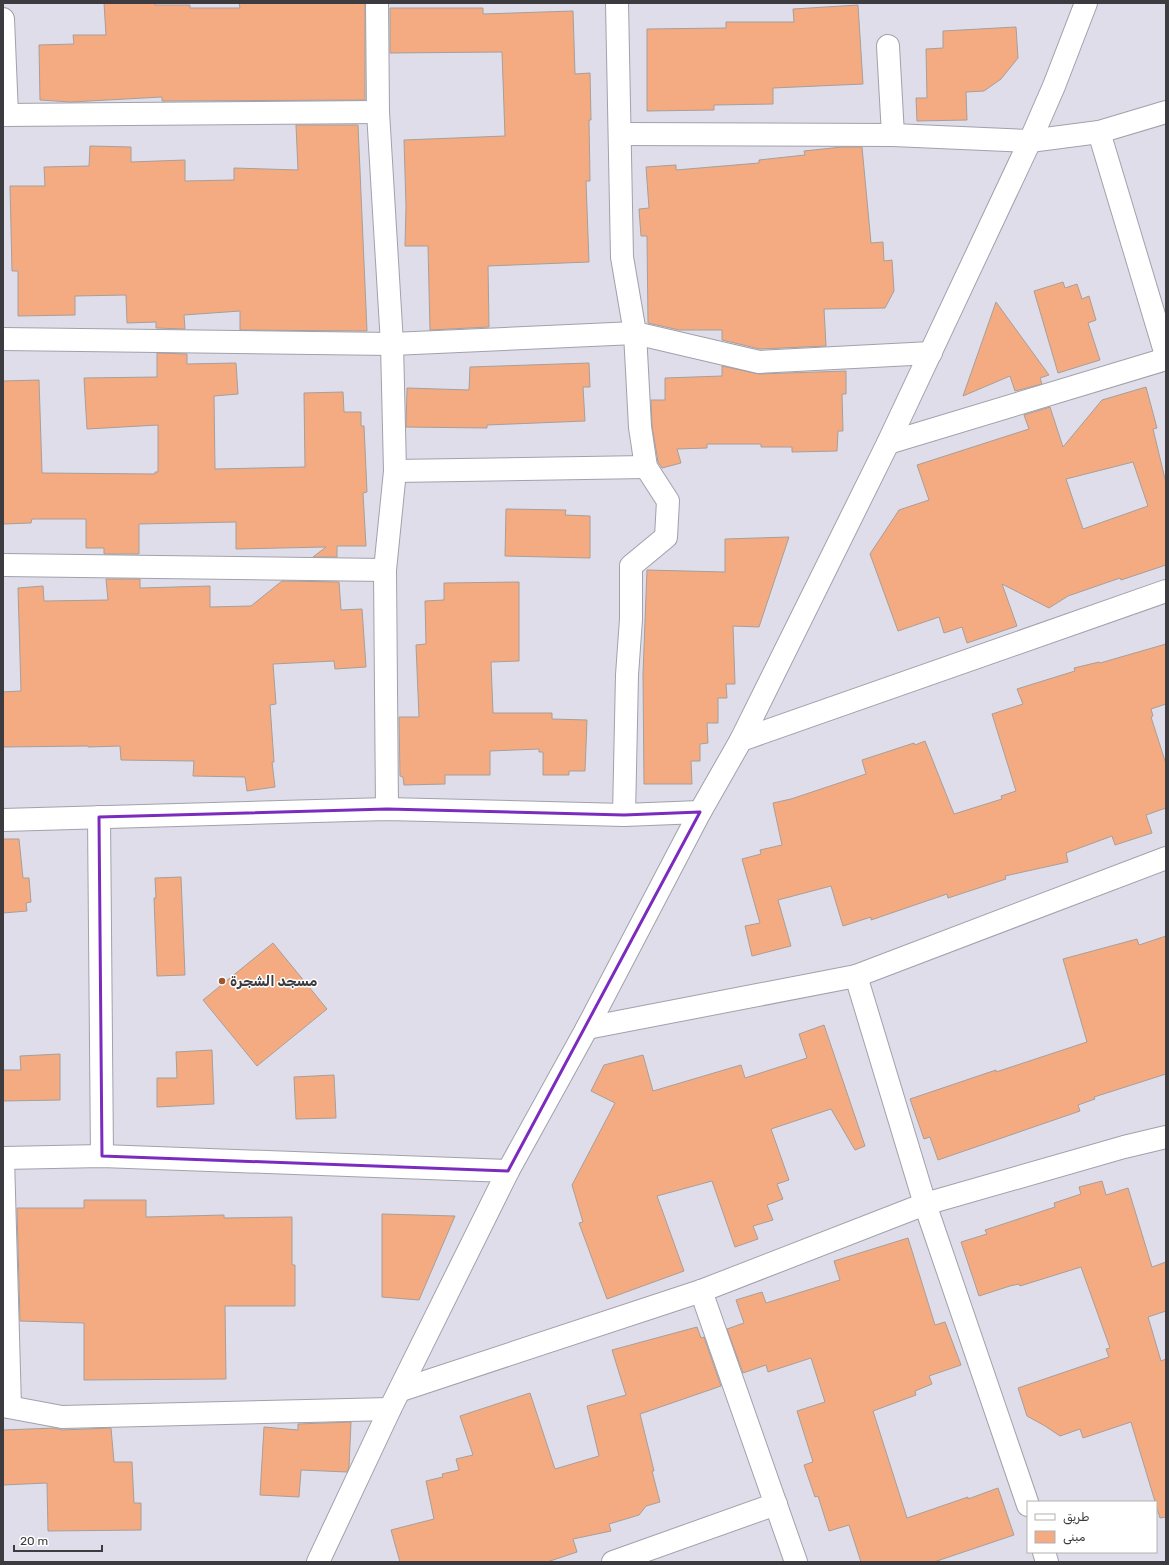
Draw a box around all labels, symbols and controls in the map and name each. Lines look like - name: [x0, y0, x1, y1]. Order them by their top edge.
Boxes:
- place label: مسجد الشجرة: [230, 973, 317, 990]
- marker: مسجد الشجرة: [217, 976, 227, 986]
- legend: [1027, 1501, 1157, 1553]
- text: طريق: [1063, 1510, 1089, 1525]
- scale bar: [14, 1527, 102, 1553]
- text: مبنى: [1063, 1530, 1086, 1545]
- text: 20 m: [20, 1534, 48, 1548]

